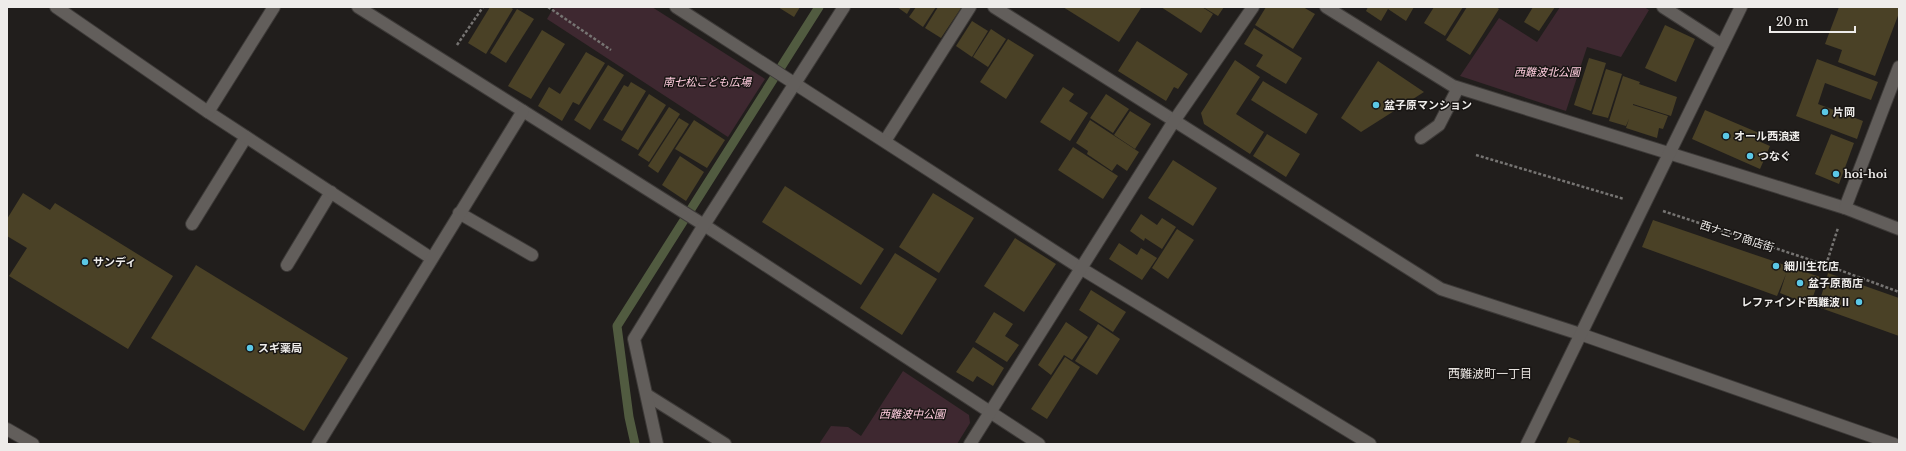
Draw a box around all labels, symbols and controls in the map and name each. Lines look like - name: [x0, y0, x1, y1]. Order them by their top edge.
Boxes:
- scale bar: [1770, 8, 1855, 34]
- text: 20 m: [1776, 14, 1808, 29]
- park label: 西難波北公園: [1514, 65, 1582, 79]
- park label: 南七松こども広場: [663, 75, 753, 89]
- place label: 盆子原マンション: [1384, 98, 1472, 112]
- marker: 盆子原マンション: [1371, 100, 1381, 110]
- place label: 片岡: [1833, 105, 1855, 119]
- marker: 片岡: [1820, 107, 1830, 117]
- place label: オール西浪速: [1734, 129, 1800, 143]
- marker: オール西浪速: [1721, 131, 1731, 141]
- place label: つなぐ: [1758, 149, 1791, 163]
- marker: つなぐ: [1745, 151, 1755, 161]
- place label: hoi-hoi: [1844, 167, 1887, 181]
- marker: hoi-hoi: [1831, 169, 1841, 179]
- street label: 西ナニワ商店街: [1698, 217, 1776, 255]
- place label: サンディ: [93, 255, 136, 269]
- marker: サンディ: [80, 257, 90, 267]
- place label: 細川生花店: [1784, 259, 1839, 273]
- marker: 細川生花店: [1771, 261, 1781, 271]
- place label: 盆子原商店: [1808, 276, 1863, 290]
- marker: 盆子原商店: [1795, 278, 1805, 288]
- place label: レファインド西難波Ⅱ: [1741, 295, 1851, 309]
- marker: レファインド西難波Ⅱ: [1854, 297, 1864, 307]
- place label: スギ薬局: [258, 341, 302, 355]
- marker: スギ薬局: [245, 343, 255, 353]
- district label: 西難波町一丁目: [1448, 366, 1532, 381]
- park label: 西難波中公園: [879, 407, 947, 421]

